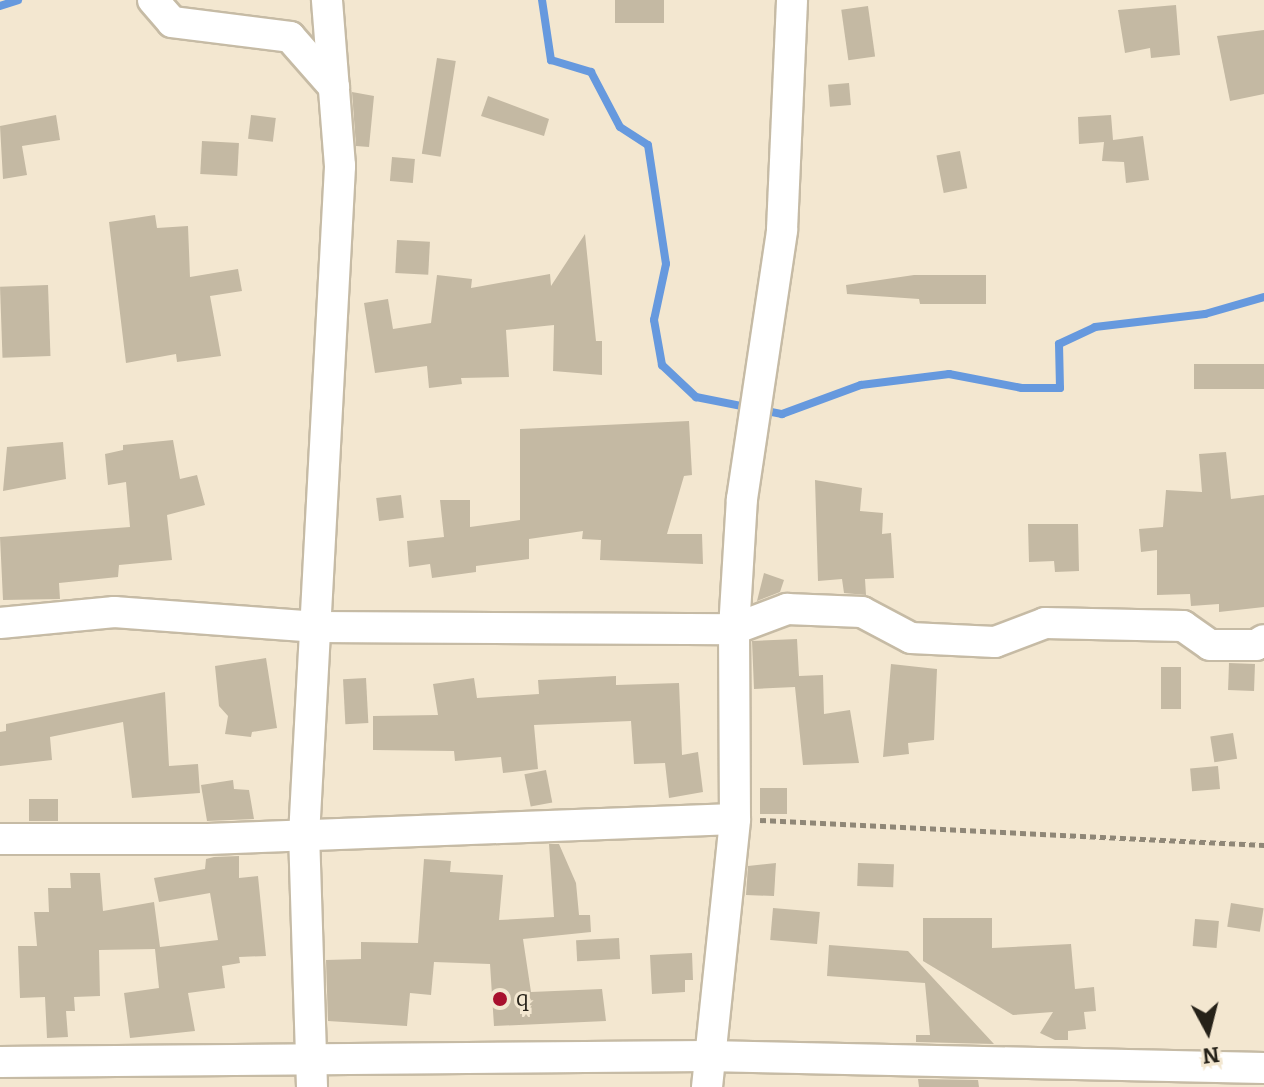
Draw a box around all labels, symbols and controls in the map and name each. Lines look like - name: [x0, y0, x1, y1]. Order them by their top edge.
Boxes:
- place label: q: [516, 986, 529, 1012]
- marker: q: [491, 990, 509, 1008]
- north arrow: [1168, 991, 1248, 1071]
- text: N: [1201, 1041, 1221, 1070]

